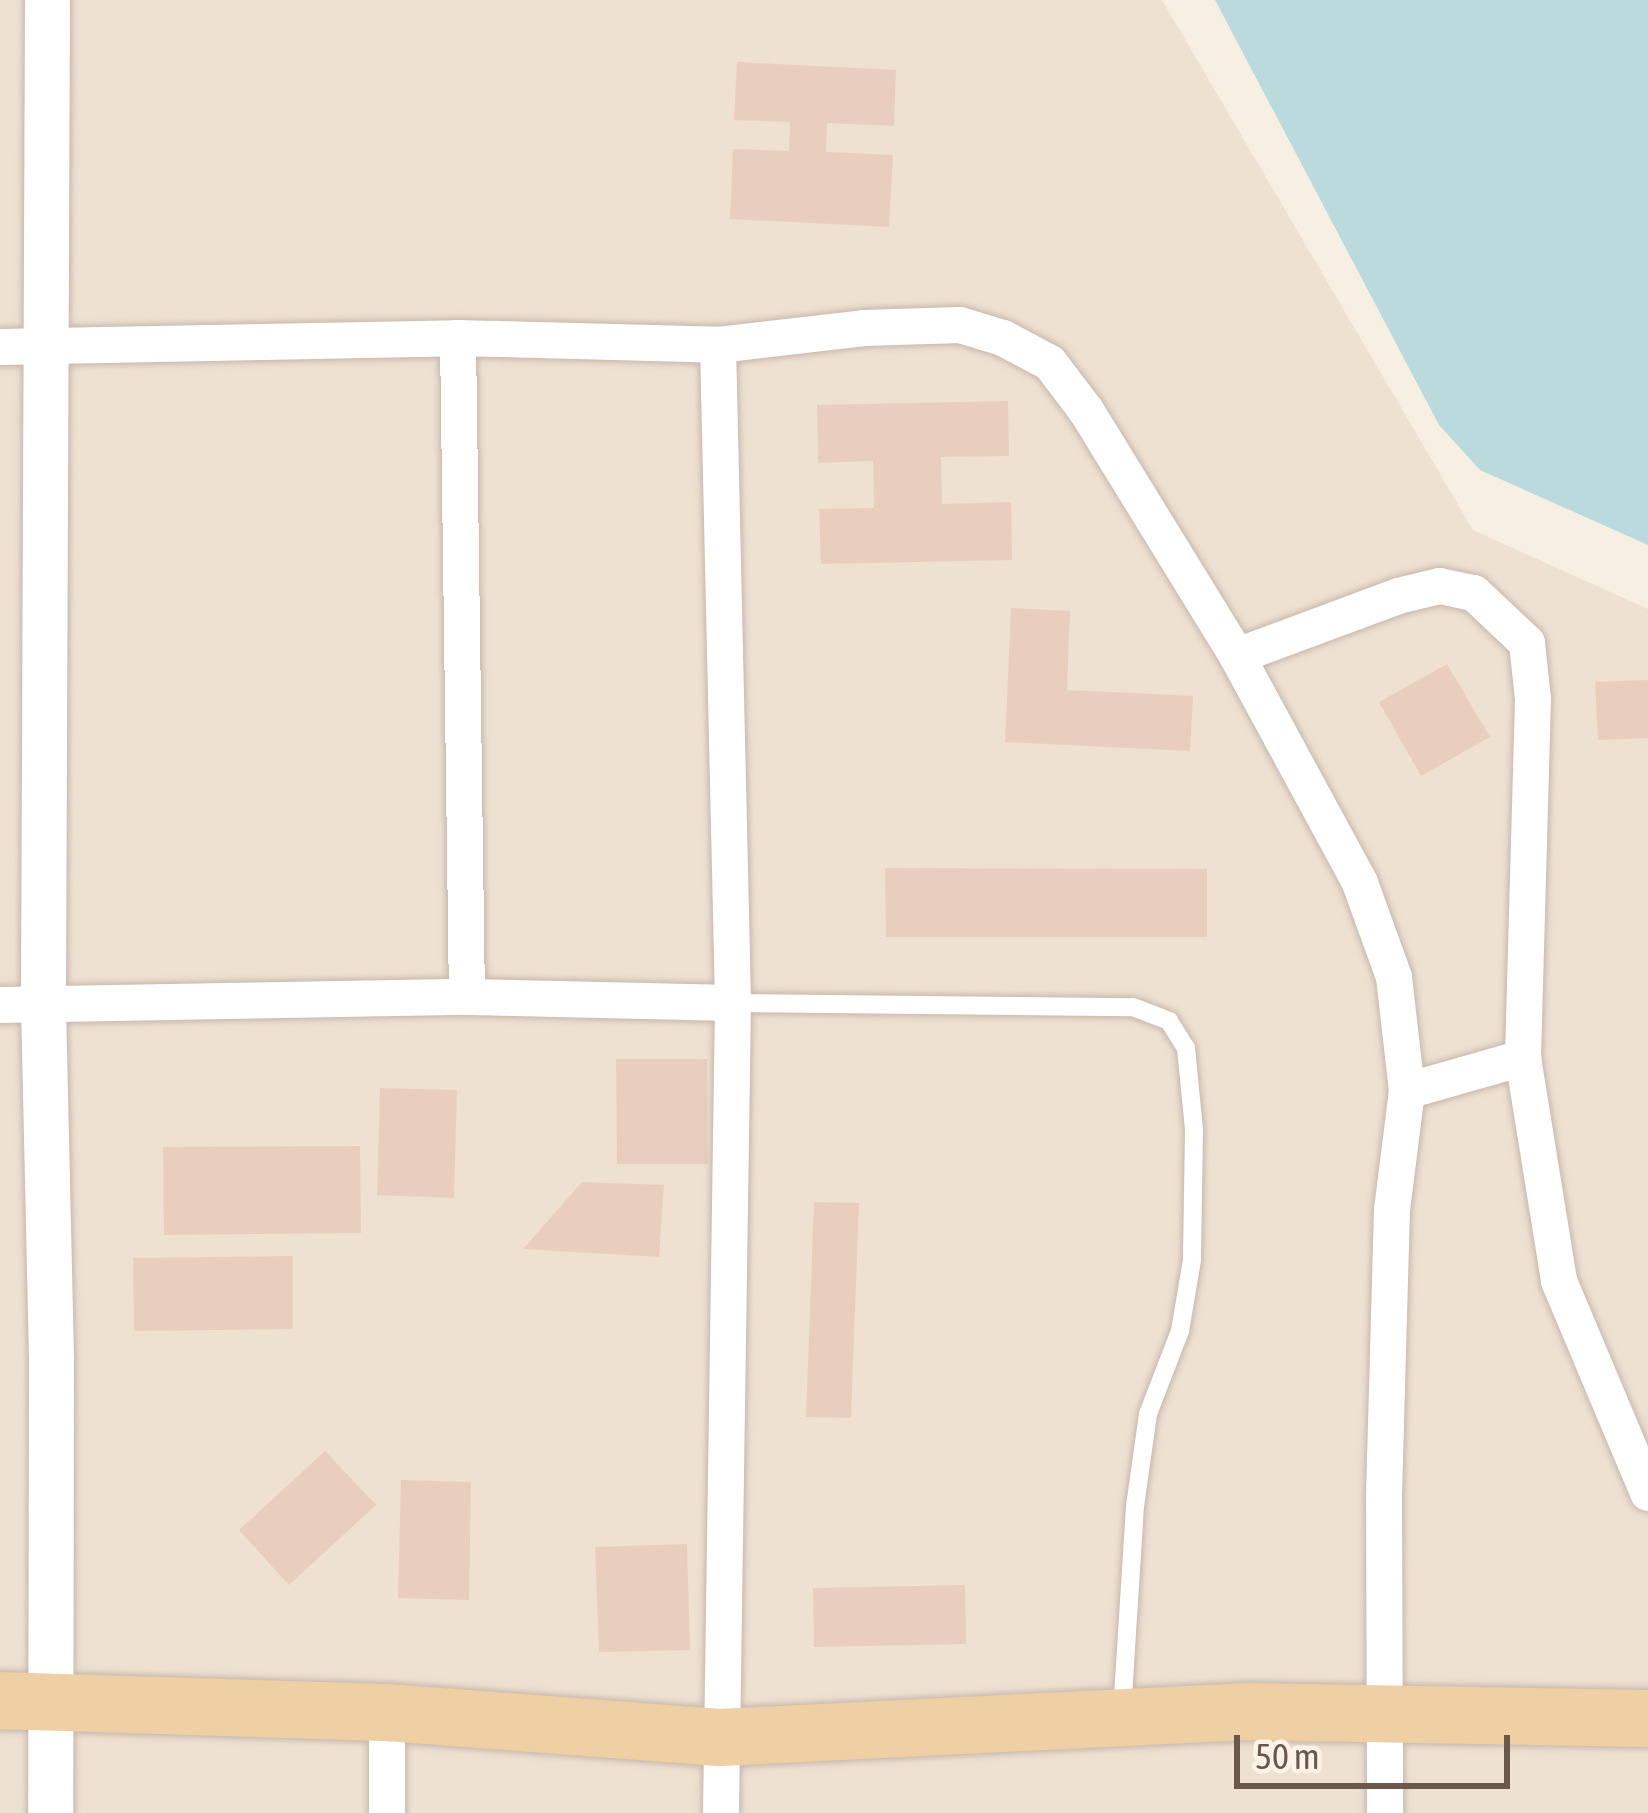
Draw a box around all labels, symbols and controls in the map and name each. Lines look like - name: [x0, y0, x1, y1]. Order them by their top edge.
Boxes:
- scale bar: [1240, 1711, 1516, 1785]
- text: 50 m: [1255, 1735, 1320, 1777]

